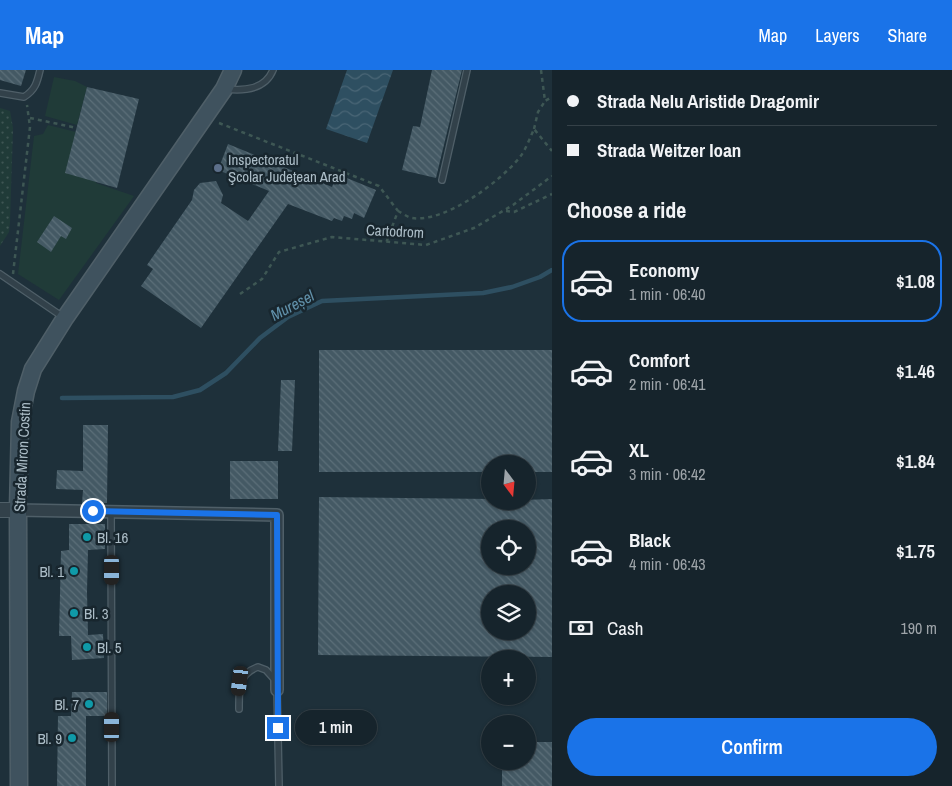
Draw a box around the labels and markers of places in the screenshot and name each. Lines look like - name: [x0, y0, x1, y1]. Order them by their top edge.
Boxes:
- place label: Inspectoratul Şcolar Judeţean Arad: [228, 149, 346, 187]
- marker: Inspectoratul Şcolar Judeţean Arad: [212, 162, 224, 174]
- place label: Bl. 16: [97, 527, 129, 548]
- marker: Bl. 16: [81, 531, 93, 543]
- place label: Bl. 1: [39, 561, 64, 582]
- marker: Bl. 1: [68, 565, 80, 577]
- place label: Bl. 3: [84, 603, 109, 624]
- marker: Bl. 3: [68, 607, 80, 619]
- place label: Bl. 5: [97, 637, 122, 658]
- marker: Bl. 5: [81, 641, 93, 653]
- place label: Bl. 7: [54, 694, 79, 715]
- marker: Bl. 7: [83, 698, 95, 710]
- place label: Bl. 9: [37, 728, 62, 749]
- marker: Bl. 9: [66, 732, 78, 744]

